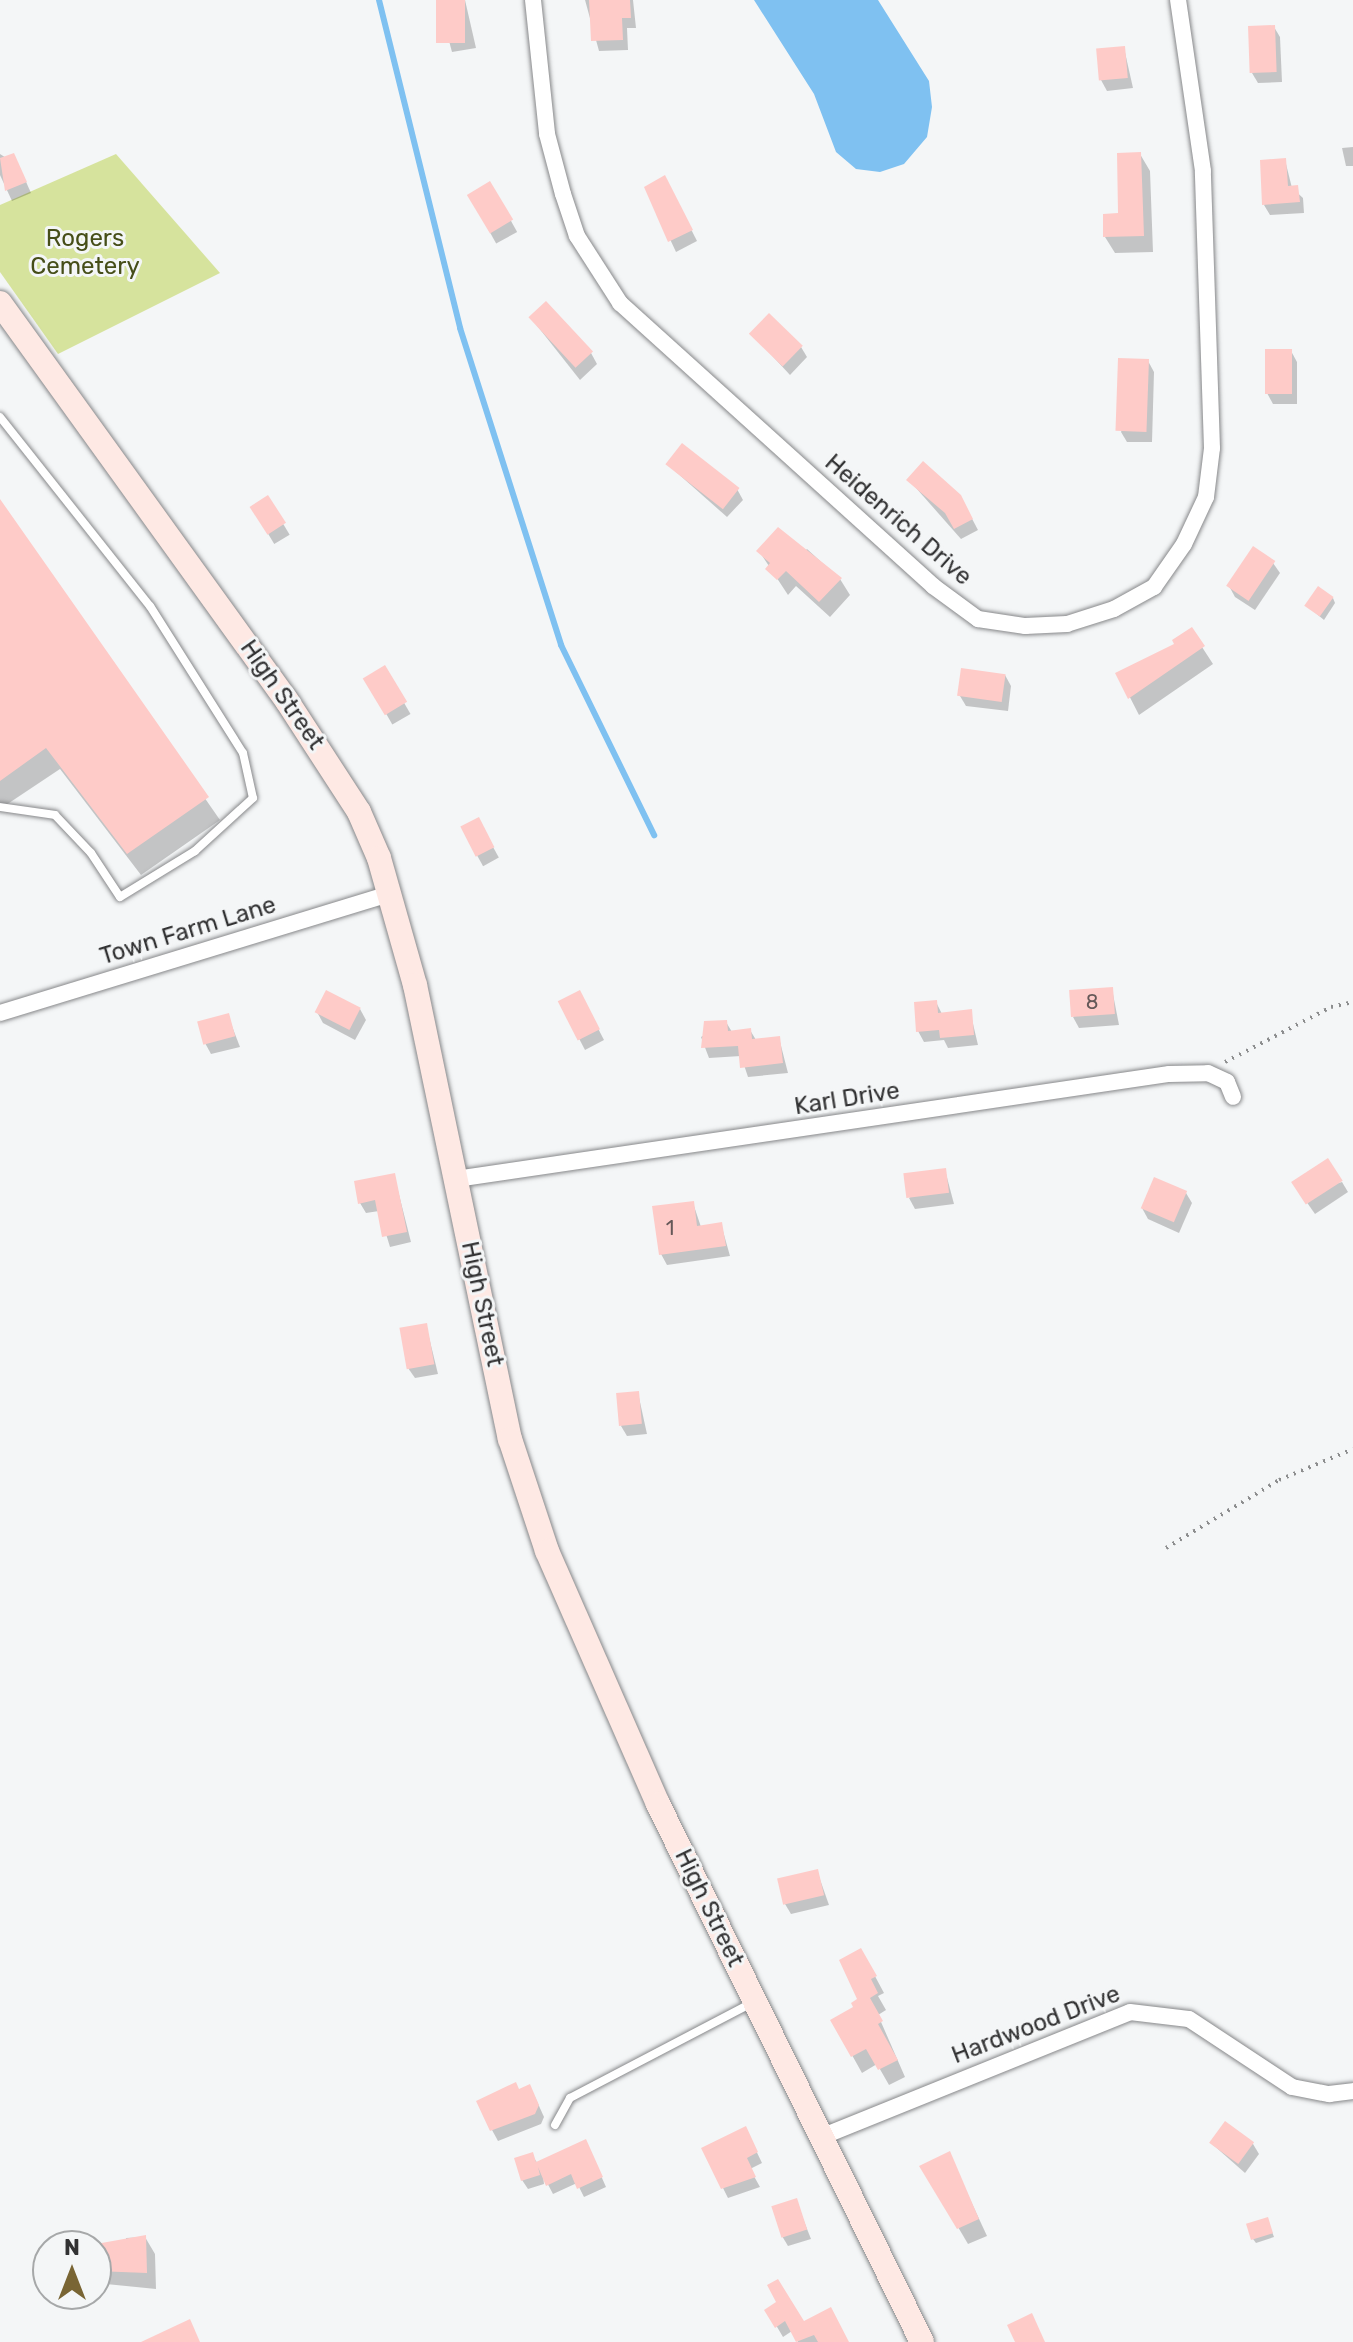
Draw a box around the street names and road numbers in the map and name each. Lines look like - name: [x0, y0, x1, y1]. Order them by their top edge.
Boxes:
- street label: Heidenrich Drive: [819, 448, 977, 592]
- street label: High Street: [234, 635, 330, 755]
- street label: Town Farm Lane: [97, 891, 279, 971]
- street label: Karl Drive: [792, 1076, 902, 1122]
- street label: High Street: [455, 1239, 509, 1369]
- street label: High Street: [668, 1845, 750, 1971]
- street label: Hardwood Drive: [948, 1980, 1124, 2070]

